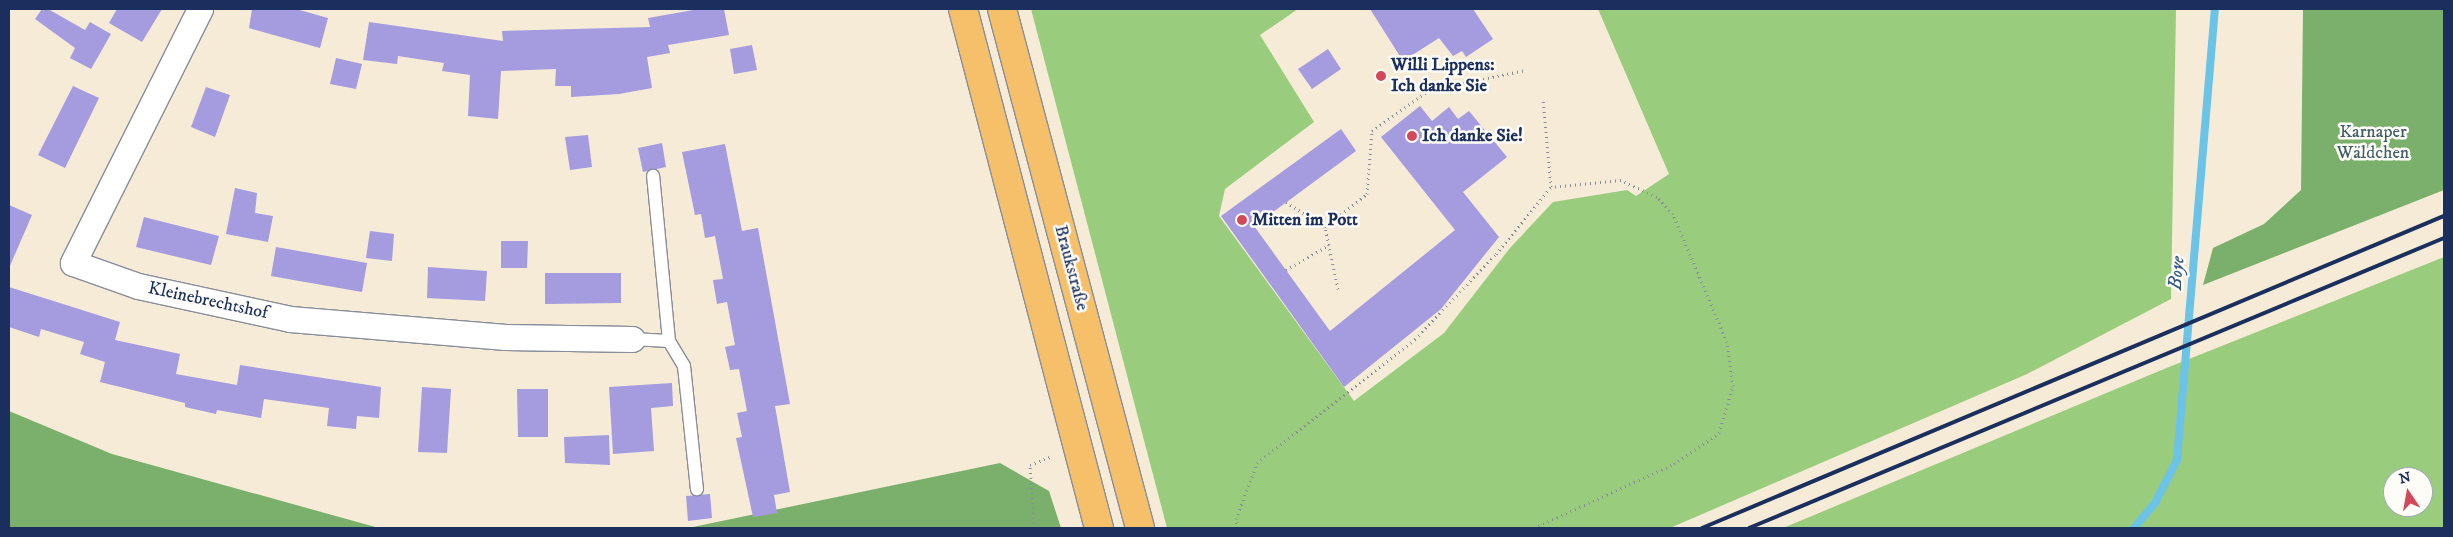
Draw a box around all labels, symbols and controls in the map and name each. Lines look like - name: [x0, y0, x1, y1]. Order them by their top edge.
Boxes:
- place label: Willi Lippens: Ich danke Sie: [1391, 55, 1495, 98]
- marker: Willi Lippens: Ich danke Sie: [1375, 70, 1387, 82]
- park label: Karnaper Wäldchen: [2337, 122, 2409, 164]
- place label: Ich danke Sie!: [1422, 125, 1523, 147]
- marker: Ich danke Sie!: [1406, 130, 1418, 142]
- place label: Mitten im Pott: [1252, 209, 1358, 231]
- marker: Mitten im Pott: [1236, 214, 1248, 226]
- street label: Braukstraße: [1049, 223, 1093, 313]
- water label: Boye: [2164, 255, 2190, 291]
- street label: Kleinebrechtshof: [146, 278, 270, 324]
- north arrow: [2383, 467, 2433, 517]
- text: N: [2398, 468, 2413, 488]

